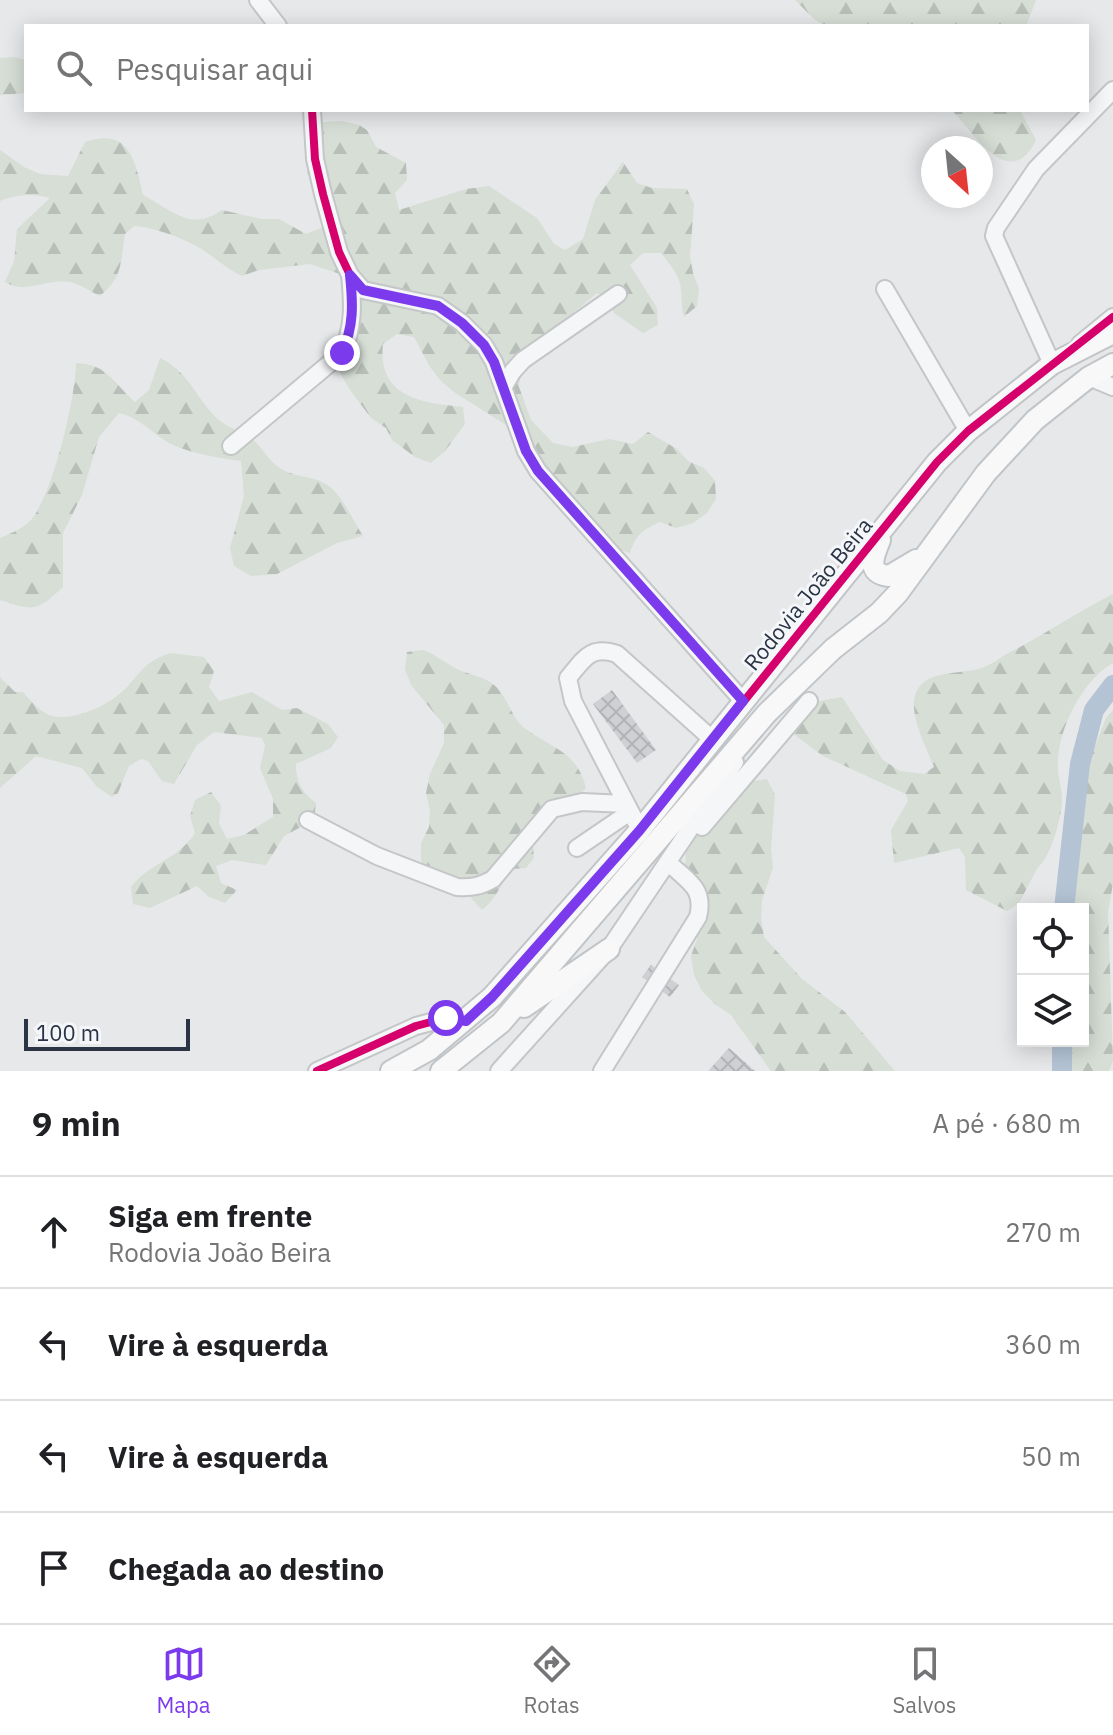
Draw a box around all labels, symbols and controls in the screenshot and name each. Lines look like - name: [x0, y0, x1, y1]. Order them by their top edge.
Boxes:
- search box: [24, 24, 1089, 112]
- icon: search: [52, 46, 96, 90]
- text: Pesquisar aqui: [116, 49, 313, 88]
- north arrow: [921, 136, 993, 208]
- route end: [324, 335, 360, 371]
- street label: Rodovia João Beira: [737, 511, 878, 676]
- map controls: [1017, 903, 1089, 1047]
- button: locate: [1017, 903, 1089, 975]
- button: layers: [1017, 975, 1089, 1047]
- route start: [428, 1000, 464, 1036]
- scale bar: [24, 1015, 190, 1051]
- text: 100 m: [36, 1018, 100, 1047]
- text: 9 min: [32, 1101, 121, 1145]
- text: A pé · 680 m: [932, 1106, 1081, 1140]
- text: Siga em frente: [108, 1196, 312, 1235]
- icon: ahead: [32, 1210, 76, 1254]
- text: 270 m: [1005, 1215, 1081, 1249]
- text: Rodovia João Beira: [108, 1235, 331, 1269]
- icon: left: [32, 1322, 76, 1366]
- text: Vire à esquerda: [108, 1325, 328, 1364]
- text: 360 m: [1005, 1327, 1081, 1361]
- icon: left: [32, 1434, 76, 1478]
- text: Vire à esquerda: [108, 1437, 328, 1476]
- text: 50 m: [1021, 1439, 1081, 1473]
- icon: arrive: [32, 1546, 76, 1590]
- text: Chegada ao destino: [108, 1549, 384, 1588]
- tab: Mapa: [156, 1642, 211, 1719]
- tab: Rotas: [523, 1642, 580, 1719]
- tab: Salvos: [893, 1642, 957, 1719]

